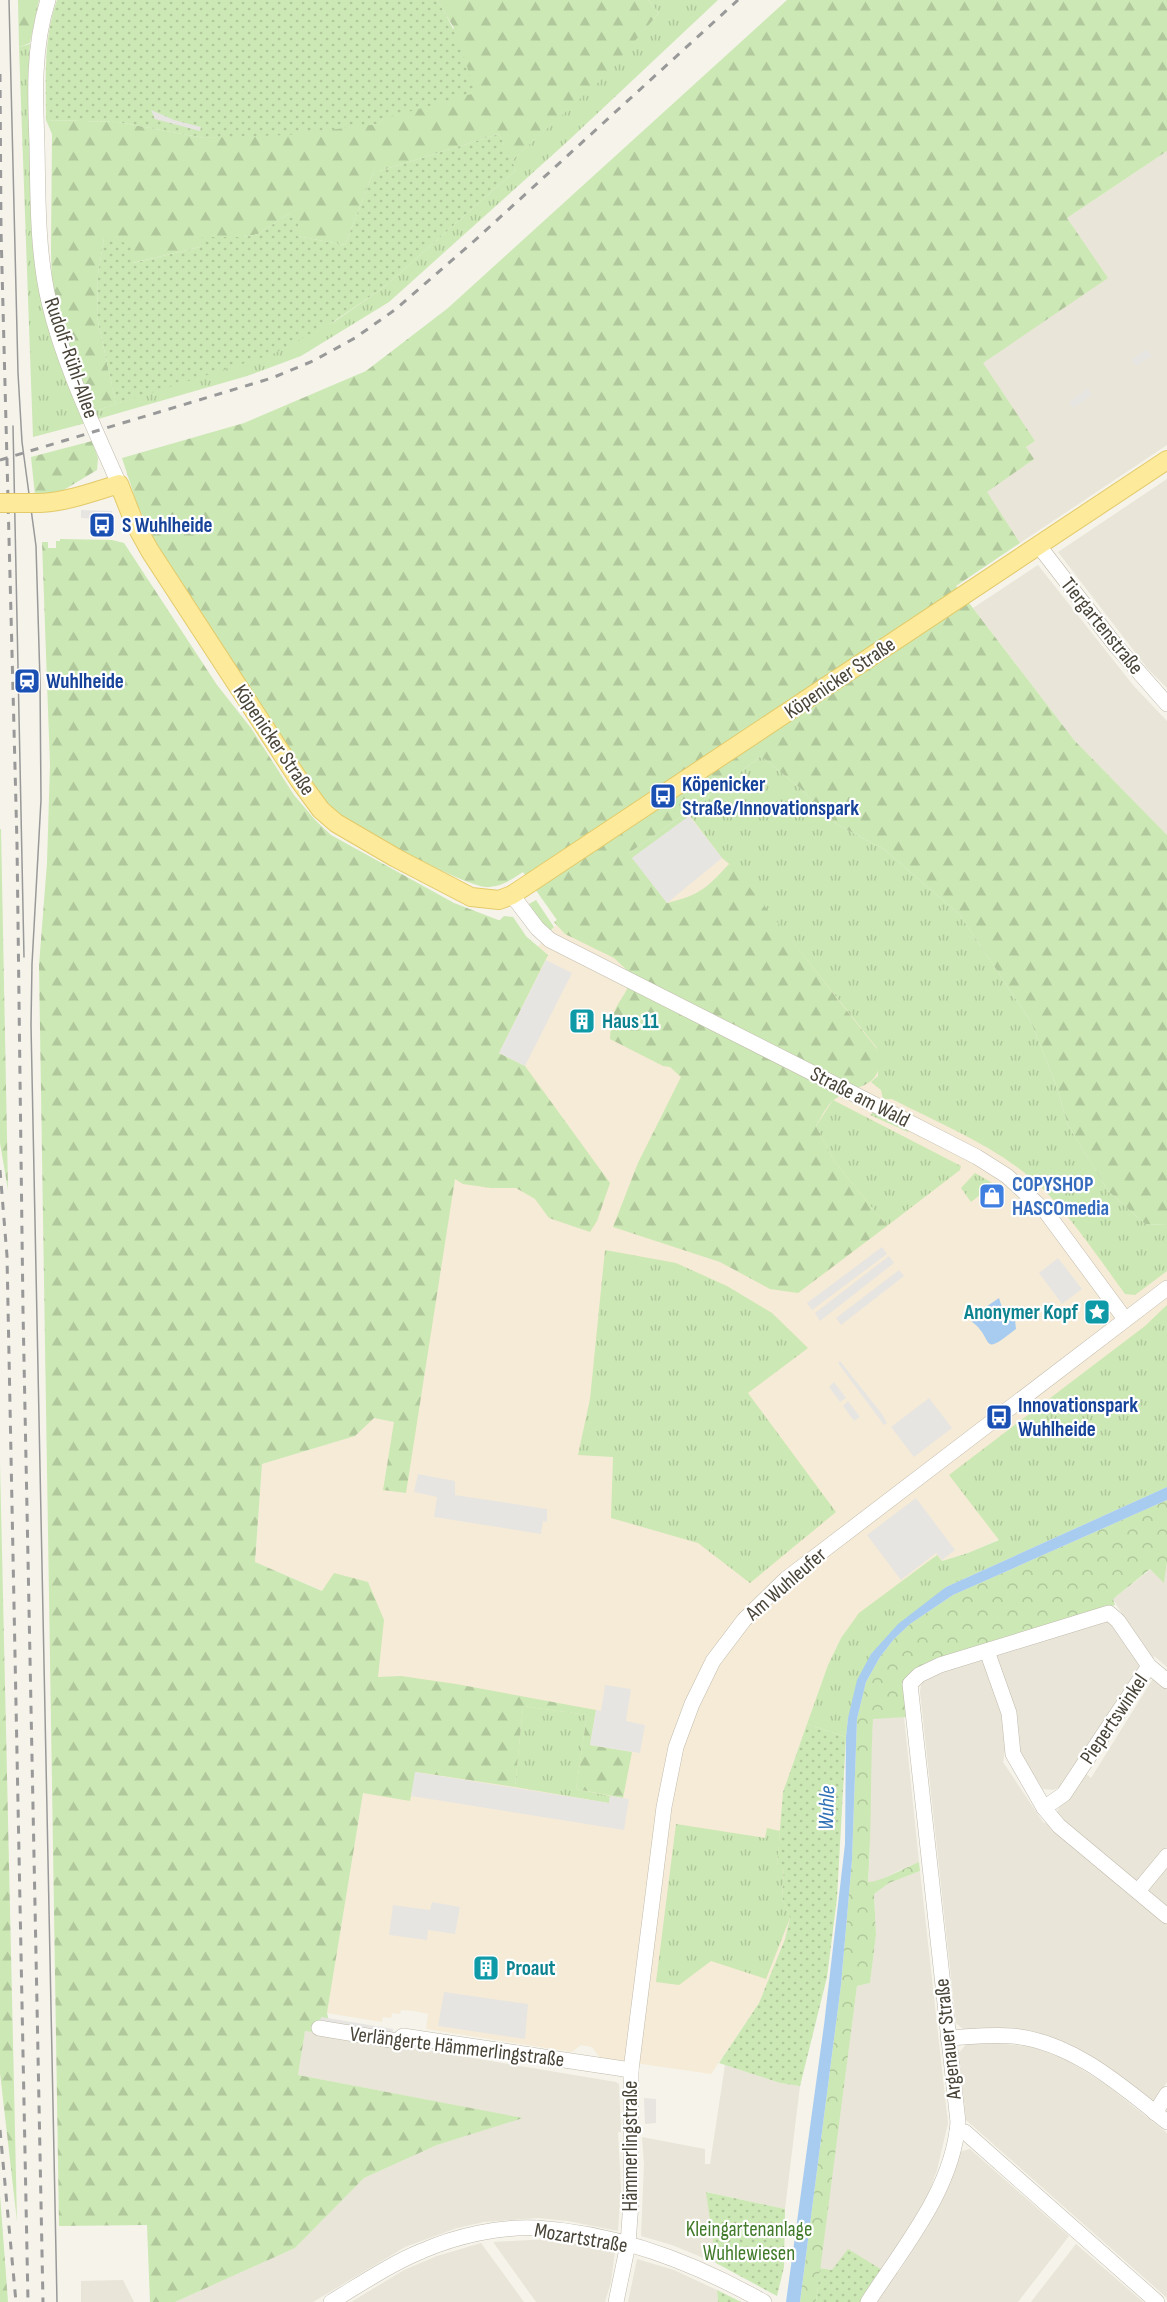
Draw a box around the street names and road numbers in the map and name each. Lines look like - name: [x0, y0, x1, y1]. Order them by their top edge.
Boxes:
- street label: Rudolf-Rühl-Allee: [39, 294, 103, 422]
- street label: Tiergartenstraße: [1055, 572, 1149, 680]
- street label: Köpenicker Straße: [780, 632, 900, 724]
- street label: Köpenicker Straße: [228, 680, 320, 800]
- street label: Straße am Wald: [806, 1061, 914, 1133]
- street label: Am Wuhleufer: [740, 1542, 831, 1626]
- street label: Piepertswinkel: [1075, 1669, 1153, 1769]
- street label: Argenauer Straße: [929, 1977, 967, 2102]
- street label: Verlängerte Hämmerlingstraße: [348, 2021, 566, 2073]
- street label: Hämmerlingstraße: [618, 2081, 643, 2211]
- street label: Mozartstraße: [532, 2218, 630, 2258]

